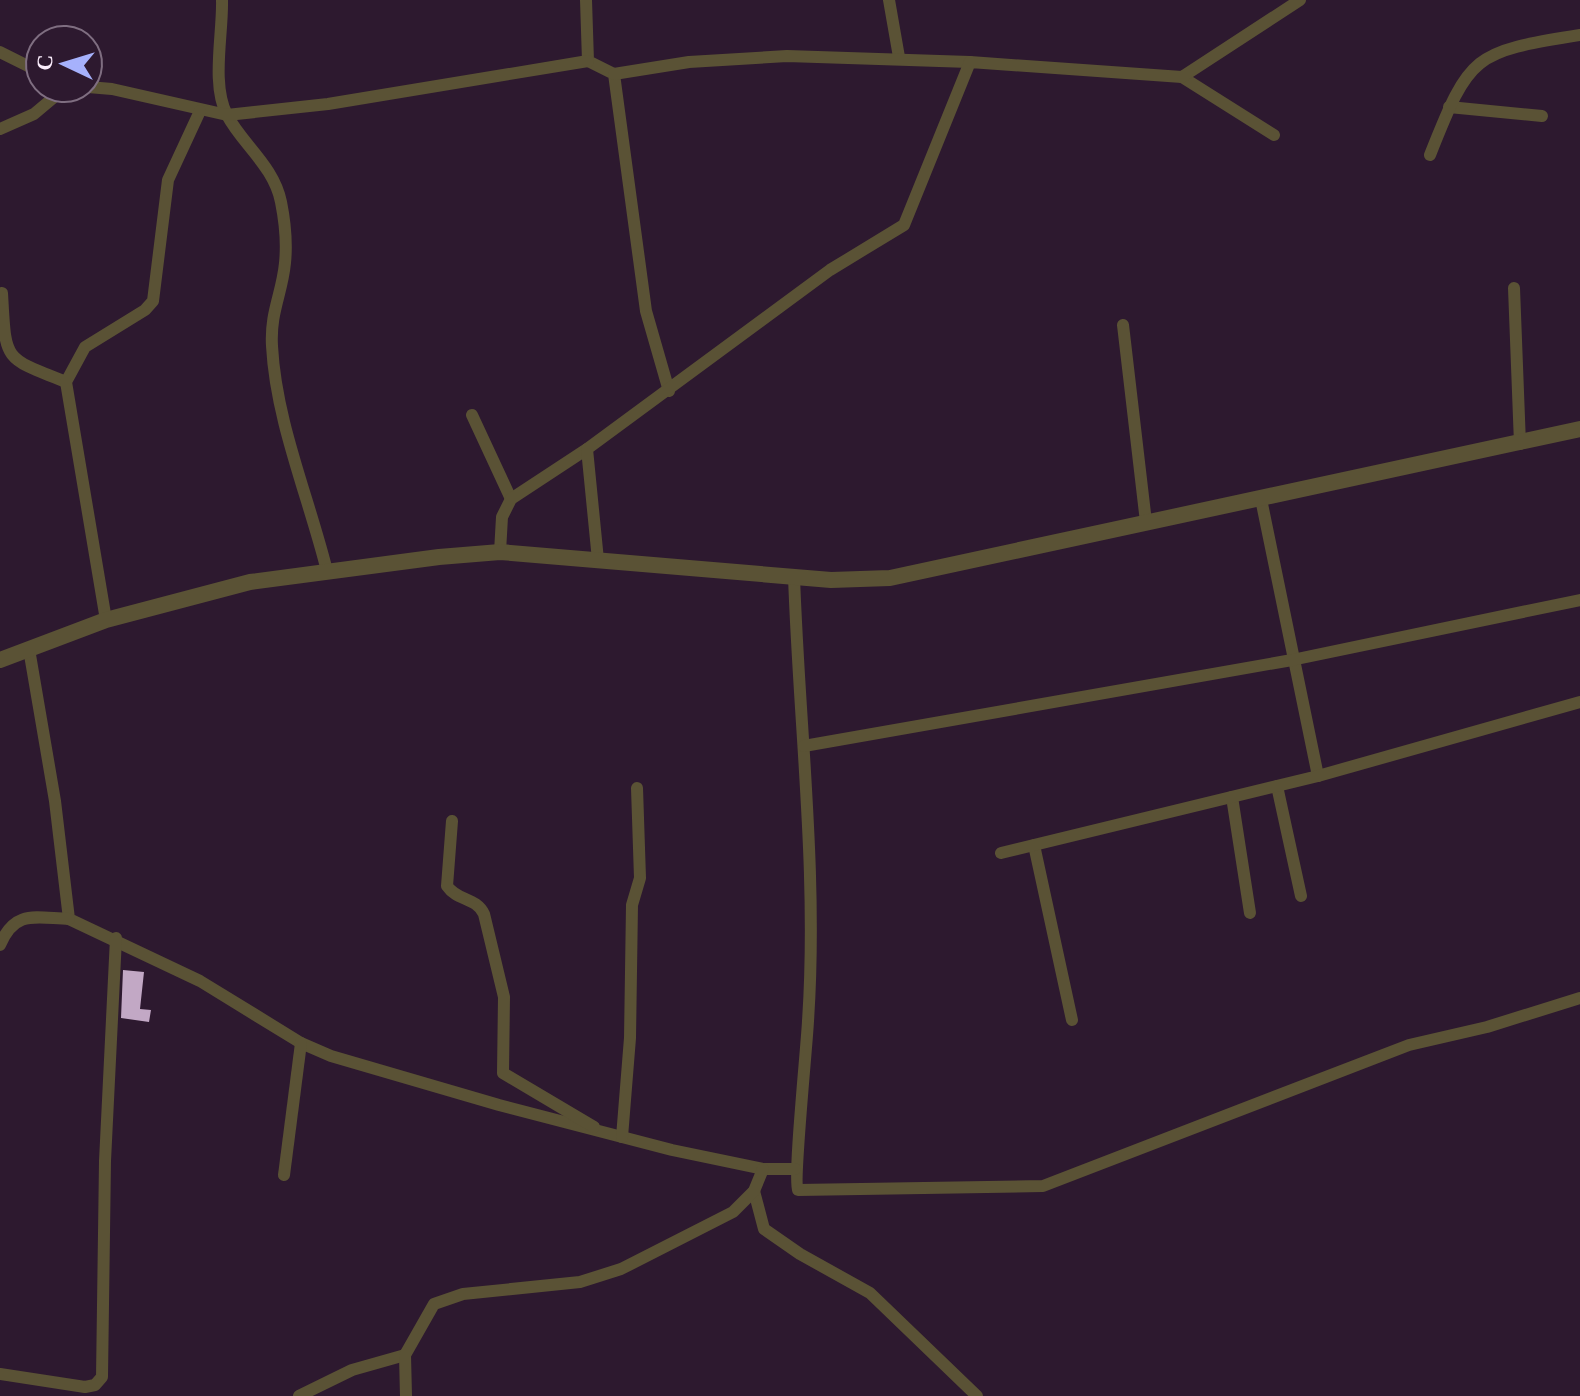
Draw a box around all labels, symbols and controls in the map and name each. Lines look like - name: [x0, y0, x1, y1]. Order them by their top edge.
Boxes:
- north arrow: [24, 24, 104, 104]
- text: С: [31, 54, 59, 72]

